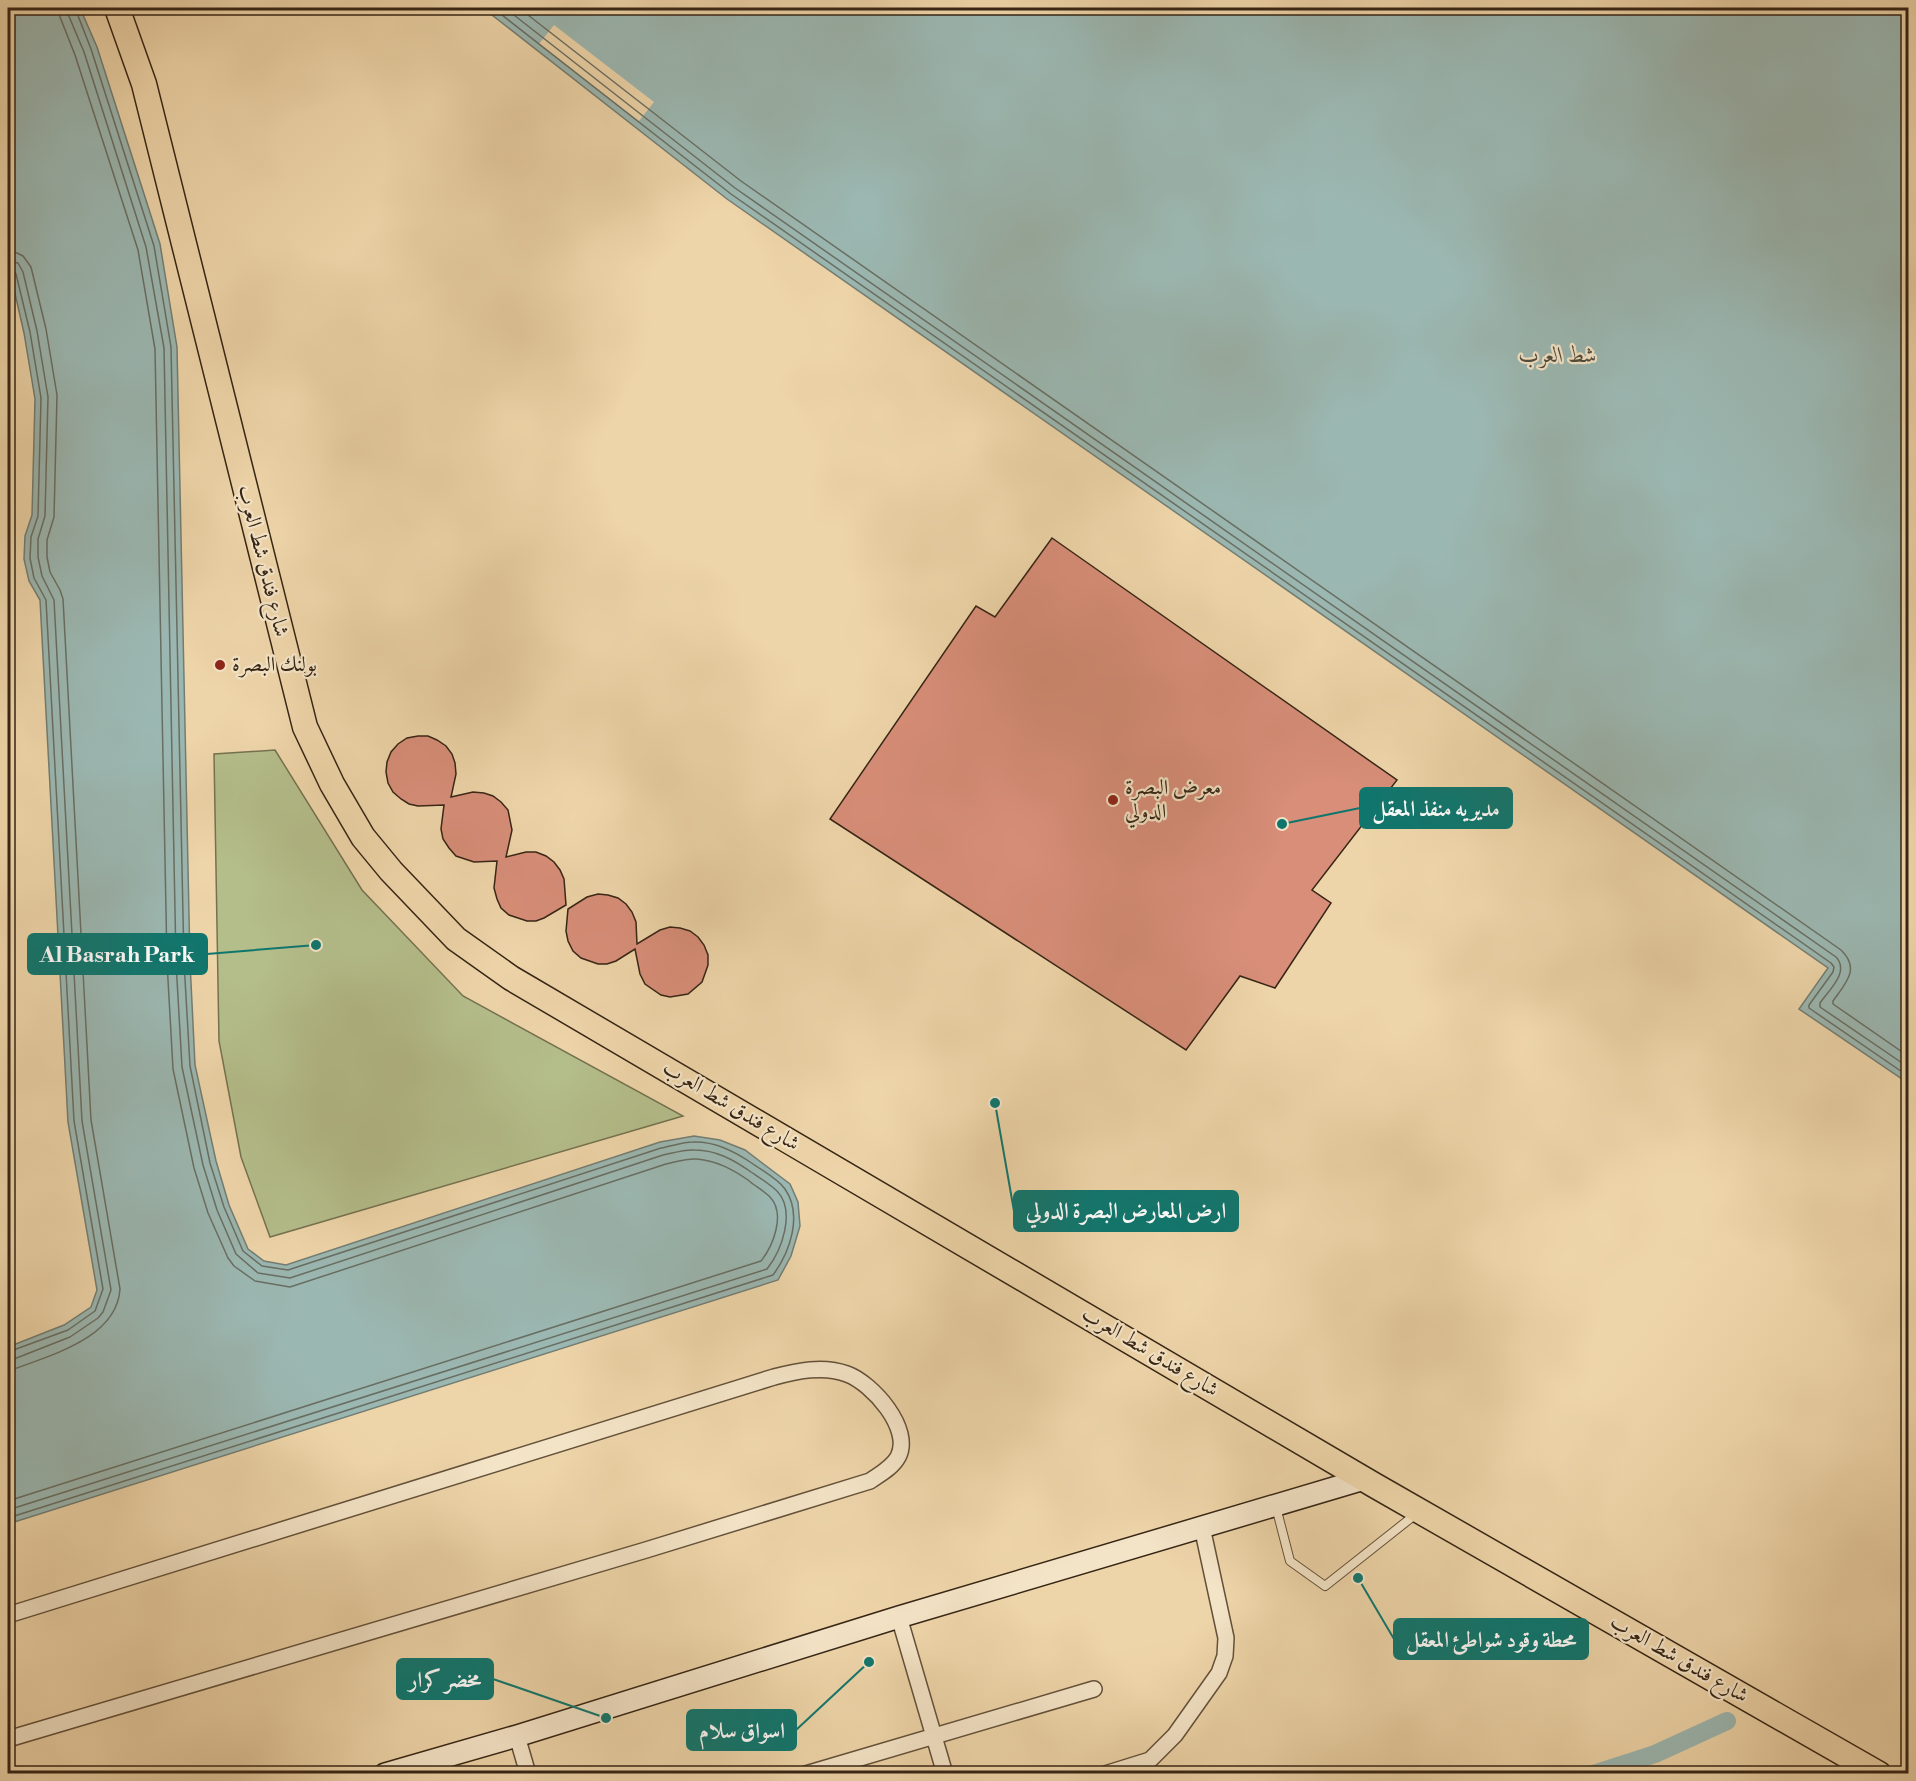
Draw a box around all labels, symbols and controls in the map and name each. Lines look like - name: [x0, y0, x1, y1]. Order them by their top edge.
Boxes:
- water label: شط العرب: [1519, 342, 1597, 369]
- street label: شارع فندق شط العرب: [228, 482, 294, 640]
- place label: بولنك البصرة: [232, 652, 317, 678]
- marker: بولنك البصرة: [213, 658, 227, 672]
- place label: معرض البصرة الدولي: [1125, 775, 1221, 828]
- callout: مديريه منفذ المعقل: [1360, 788, 1512, 828]
- marker: معرض البصرة الدولي: [1106, 793, 1120, 807]
- text: مديريه منفذ المعقل: [1372, 796, 1500, 824]
- callout: Al Basrah Park: [28, 934, 207, 974]
- text: Al Basrah Park: [39, 942, 195, 969]
- street label: شارع فندق شط العرب: [656, 1055, 804, 1161]
- callout: ارض المعارض البصرة الدولي: [1014, 1191, 1238, 1231]
- text: ارض المعارض البصرة الدولي: [1025, 1198, 1226, 1229]
- street label: شارع فندق شط العرب: [1075, 1301, 1223, 1407]
- street label: شارع فندق شط العرب: [1603, 1609, 1753, 1713]
- callout: محطة وقود شواطئ المعقل: [1394, 1619, 1588, 1659]
- text: محطة وقود شواطئ المعقل: [1406, 1627, 1577, 1655]
- callout: مخضر كرار: [397, 1659, 493, 1699]
- text: مخضر كرار: [406, 1667, 482, 1694]
- callout: اسواق سلام: [687, 1710, 796, 1750]
- text: اسواق سلام: [699, 1718, 785, 1750]

